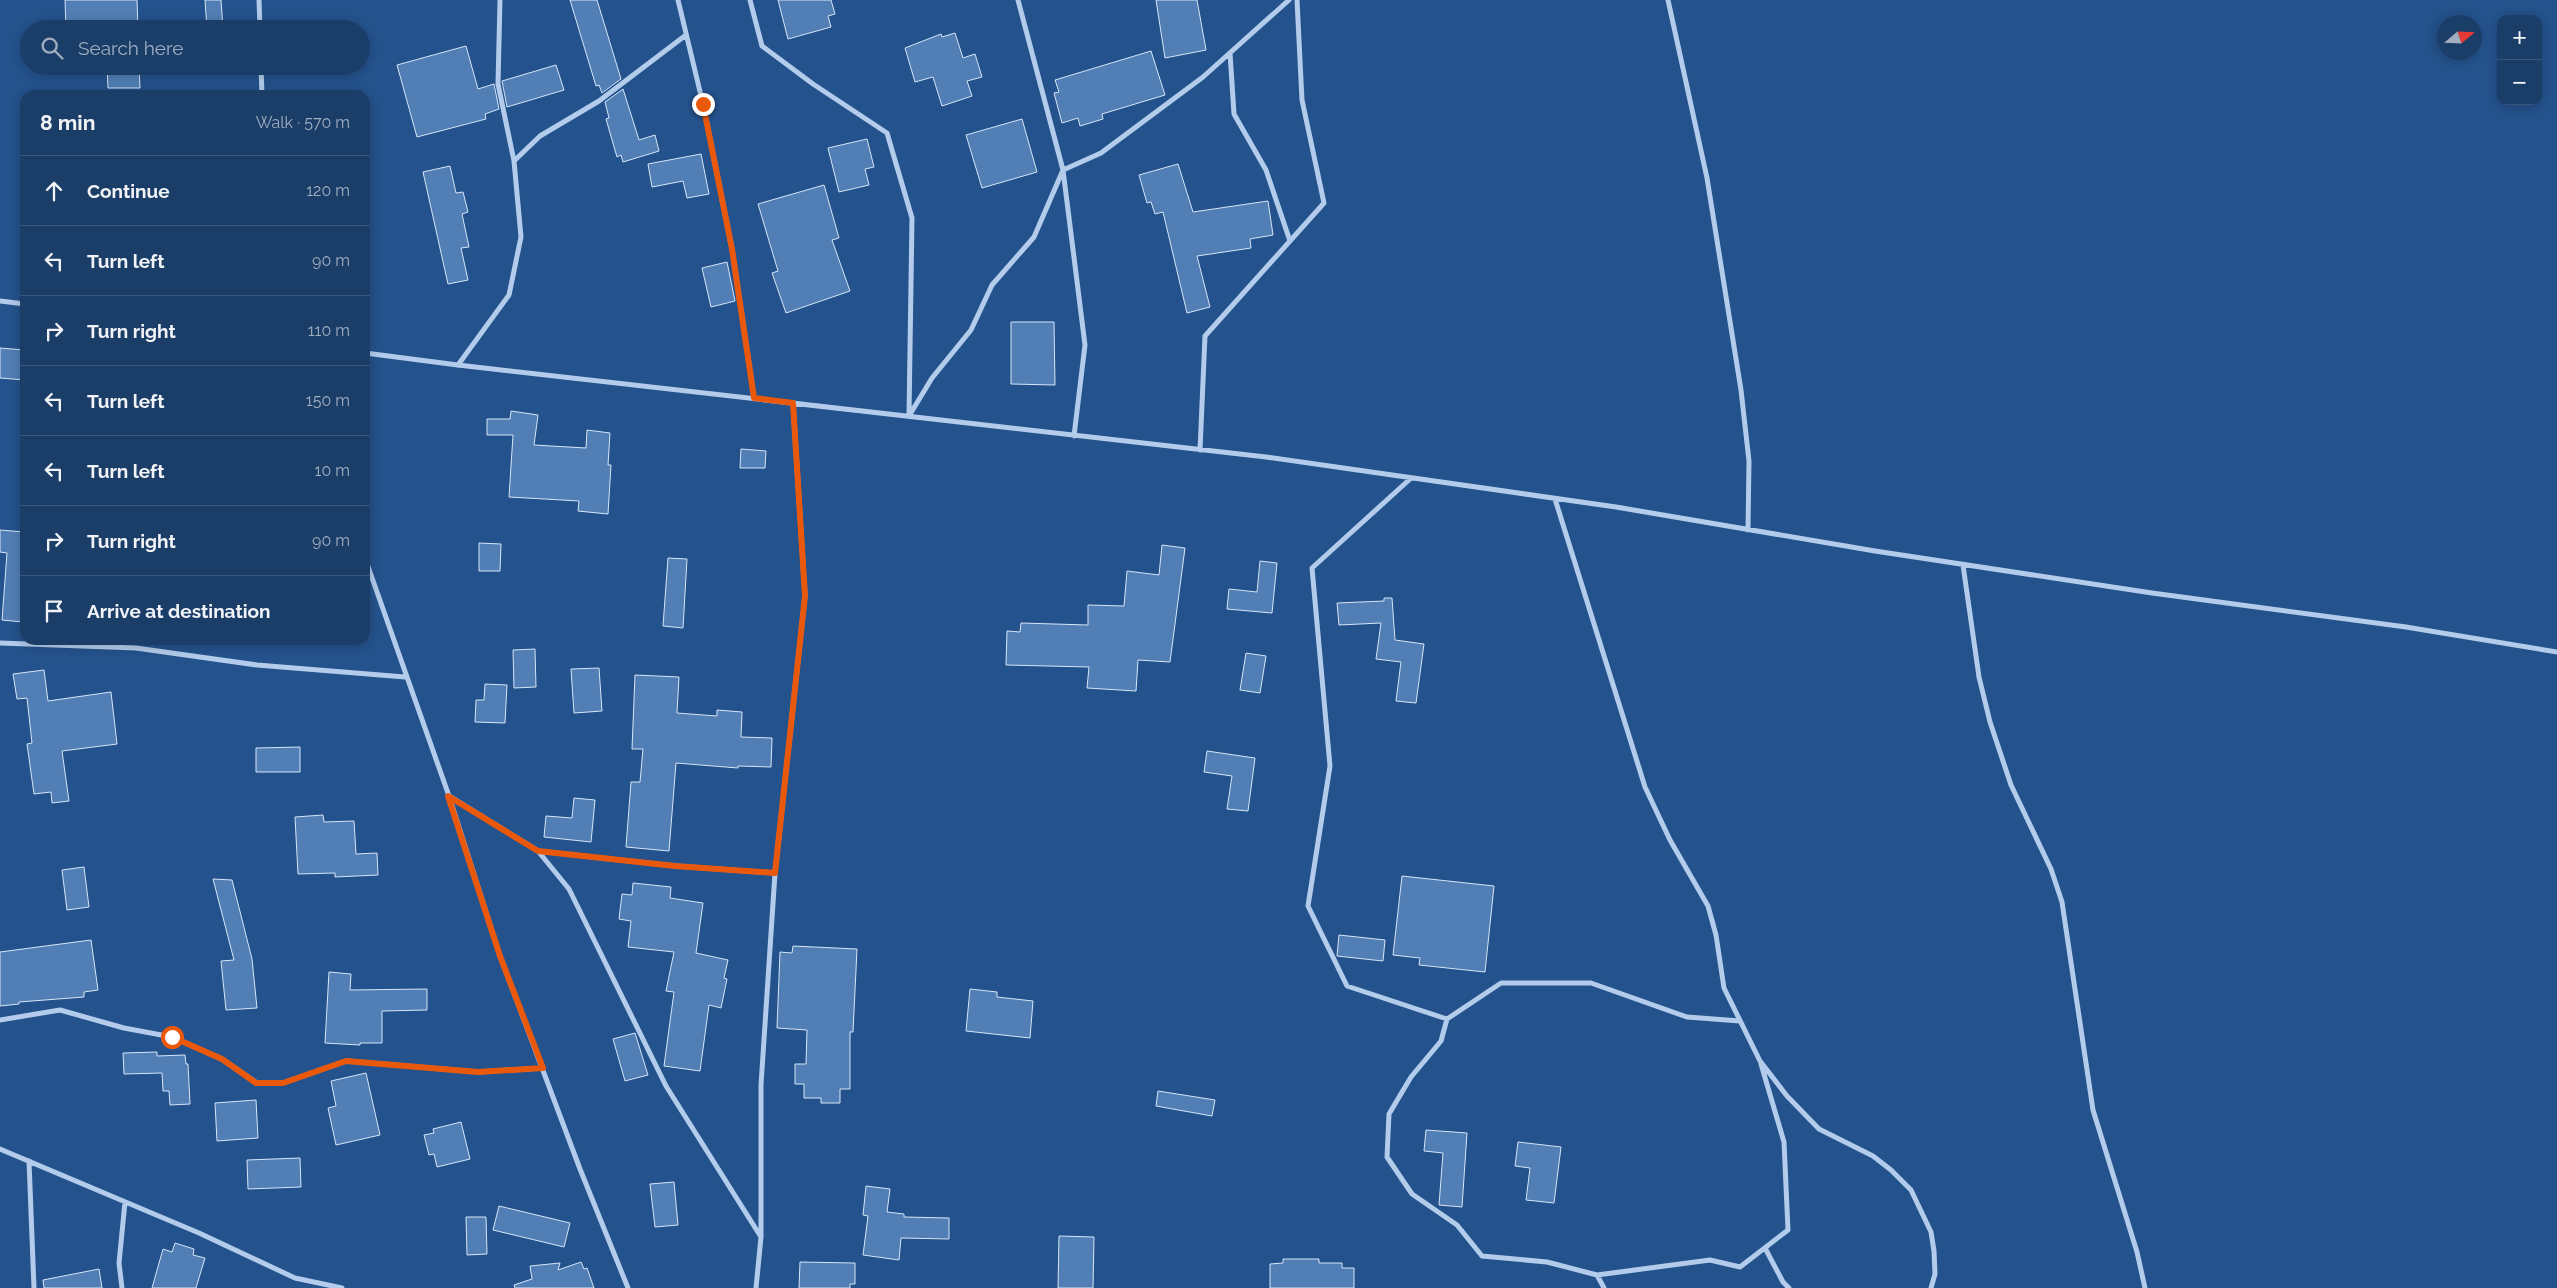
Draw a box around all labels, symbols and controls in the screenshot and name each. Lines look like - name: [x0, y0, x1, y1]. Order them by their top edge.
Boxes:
- north arrow: [2437, 15, 2482, 60]
- map controls: [2497, 15, 2542, 105]
- button: +: [2497, 15, 2542, 60]
- search box: [20, 20, 370, 75]
- icon: search: [38, 34, 66, 62]
- text: Search here: [78, 37, 184, 59]
- button: −: [2497, 60, 2542, 105]
- route end: [692, 93, 715, 116]
- text: 8 min: [40, 110, 95, 135]
- text: Walk · 570 m: [256, 113, 350, 132]
- icon: ahead: [40, 177, 68, 205]
- text: Continue: [87, 180, 170, 202]
- text: 120 m: [306, 181, 350, 200]
- icon: left: [40, 247, 68, 275]
- text: Turn left: [87, 250, 164, 272]
- text: 90 m: [312, 251, 350, 270]
- icon: right: [40, 317, 68, 345]
- text: Turn right: [87, 320, 176, 342]
- text: 110 m: [308, 321, 350, 340]
- icon: left: [40, 387, 68, 415]
- text: Turn left: [87, 390, 164, 412]
- text: 150 m: [306, 391, 350, 410]
- icon: left: [40, 457, 68, 485]
- text: Turn left: [87, 460, 164, 482]
- text: 10 m: [315, 461, 350, 480]
- icon: right: [40, 527, 68, 555]
- text: Turn right: [87, 530, 176, 552]
- text: 90 m: [312, 531, 350, 550]
- icon: arrive: [40, 597, 68, 625]
- text: Arrive at destination: [87, 600, 271, 622]
- route start: [161, 1026, 184, 1049]

